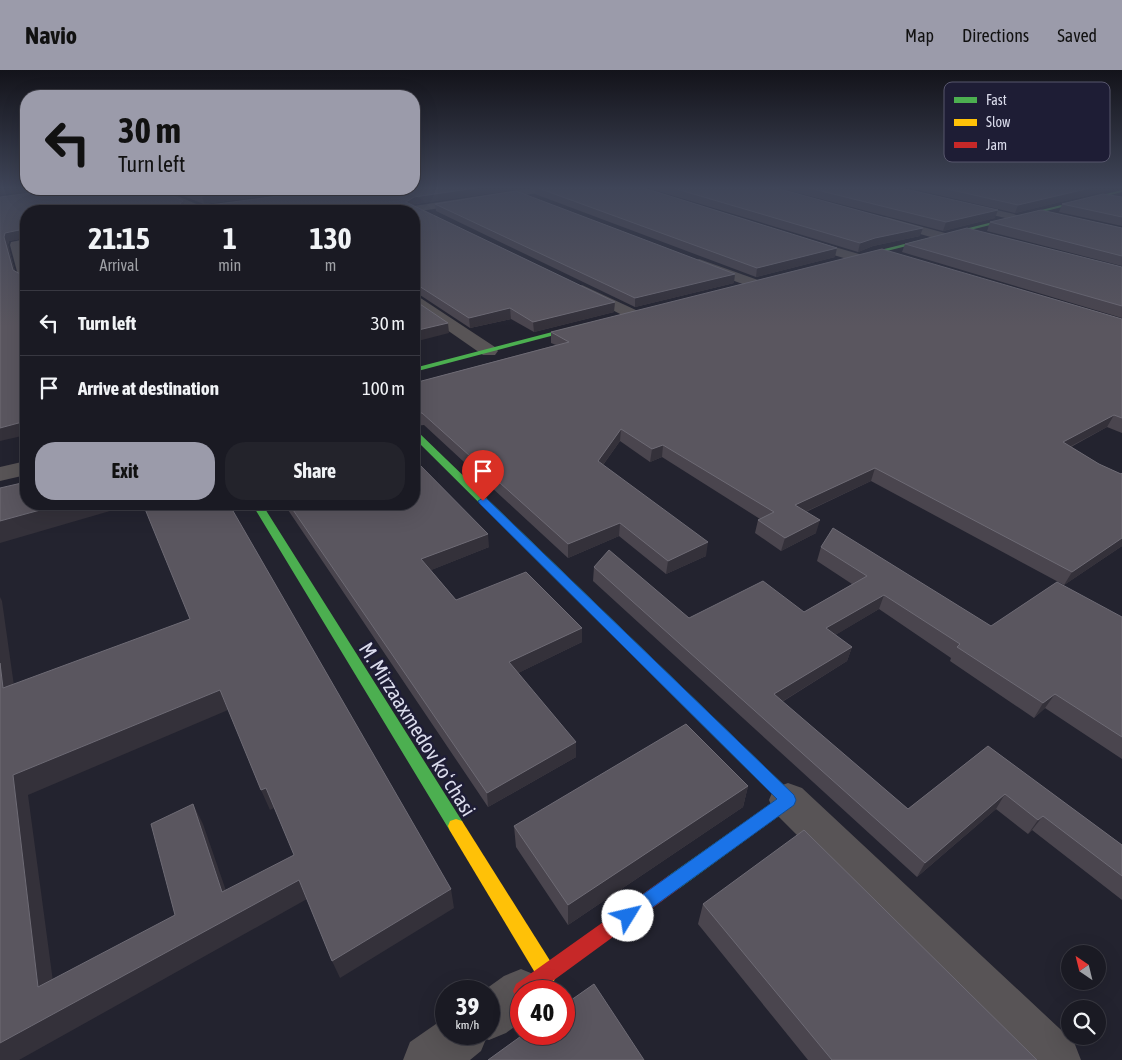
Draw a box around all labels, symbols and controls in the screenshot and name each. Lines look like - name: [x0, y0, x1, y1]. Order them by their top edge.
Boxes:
- text: Navio: [25, 22, 77, 49]
- text: Map: [905, 25, 934, 46]
- text: Directions: [962, 25, 1029, 46]
- text: Saved: [1057, 25, 1097, 46]
- legend: [944, 82, 1110, 162]
- text: Fast: [986, 92, 1007, 108]
- icon: left: [35, 110, 100, 175]
- text: 30 m: [118, 110, 181, 150]
- text: Slow: [986, 114, 1011, 130]
- text: Jam: [986, 137, 1007, 153]
- text: Turn left: [118, 151, 185, 177]
- text: 21:15: [88, 221, 150, 255]
- text: 1: [223, 221, 237, 255]
- text: 130: [309, 221, 352, 255]
- text: Arrival: [100, 256, 139, 274]
- text: min: [218, 256, 241, 274]
- text: m: [325, 256, 336, 274]
- icon: left: [35, 309, 63, 337]
- text: Turn left: [78, 312, 136, 334]
- text: 30 m: [371, 312, 405, 334]
- icon: arrive: [35, 374, 63, 402]
- text: Arrive at destination: [78, 377, 219, 399]
- text: 100 m: [362, 377, 405, 399]
- button: Exit: [35, 442, 215, 500]
- button: Share: [225, 442, 405, 500]
- pin: [462, 450, 504, 501]
- icon: arrive: [469, 457, 497, 485]
- street label: M. Mirzaaxmedov koʻchasi: [355, 638, 481, 820]
- position arrow: [601, 889, 653, 941]
- north arrow: [1061, 945, 1106, 990]
- map controls: [1061, 945, 1106, 1045]
- speed limit sign: 40: [510, 980, 575, 1045]
- text: 39: [456, 992, 479, 1020]
- button: search: [1061, 1000, 1106, 1045]
- text: km/h: [456, 1018, 479, 1032]

